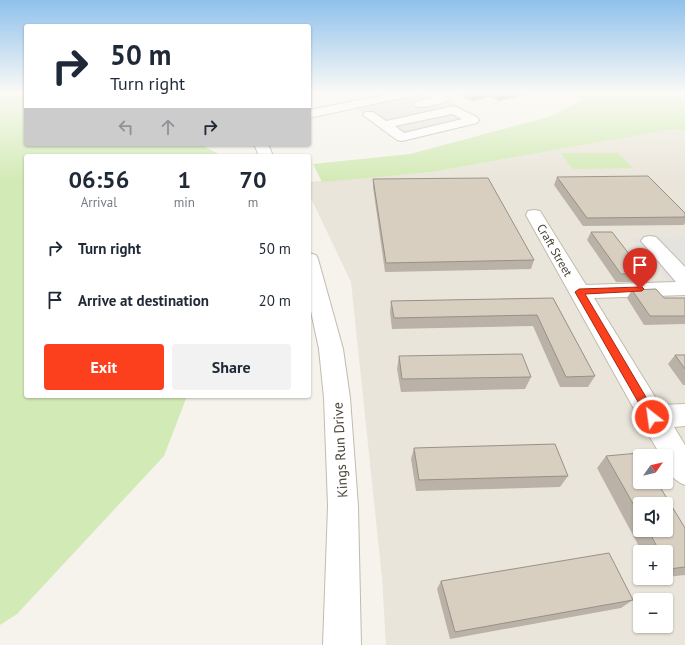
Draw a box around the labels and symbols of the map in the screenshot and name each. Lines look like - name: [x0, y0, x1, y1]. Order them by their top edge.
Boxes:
- street label: Craft Street: [534, 221, 576, 279]
- pin: [623, 248, 657, 289]
- position arrow: [631, 396, 673, 438]
- street label: Kings Run Drive: [329, 402, 351, 498]
- north arrow: [633, 449, 673, 489]

